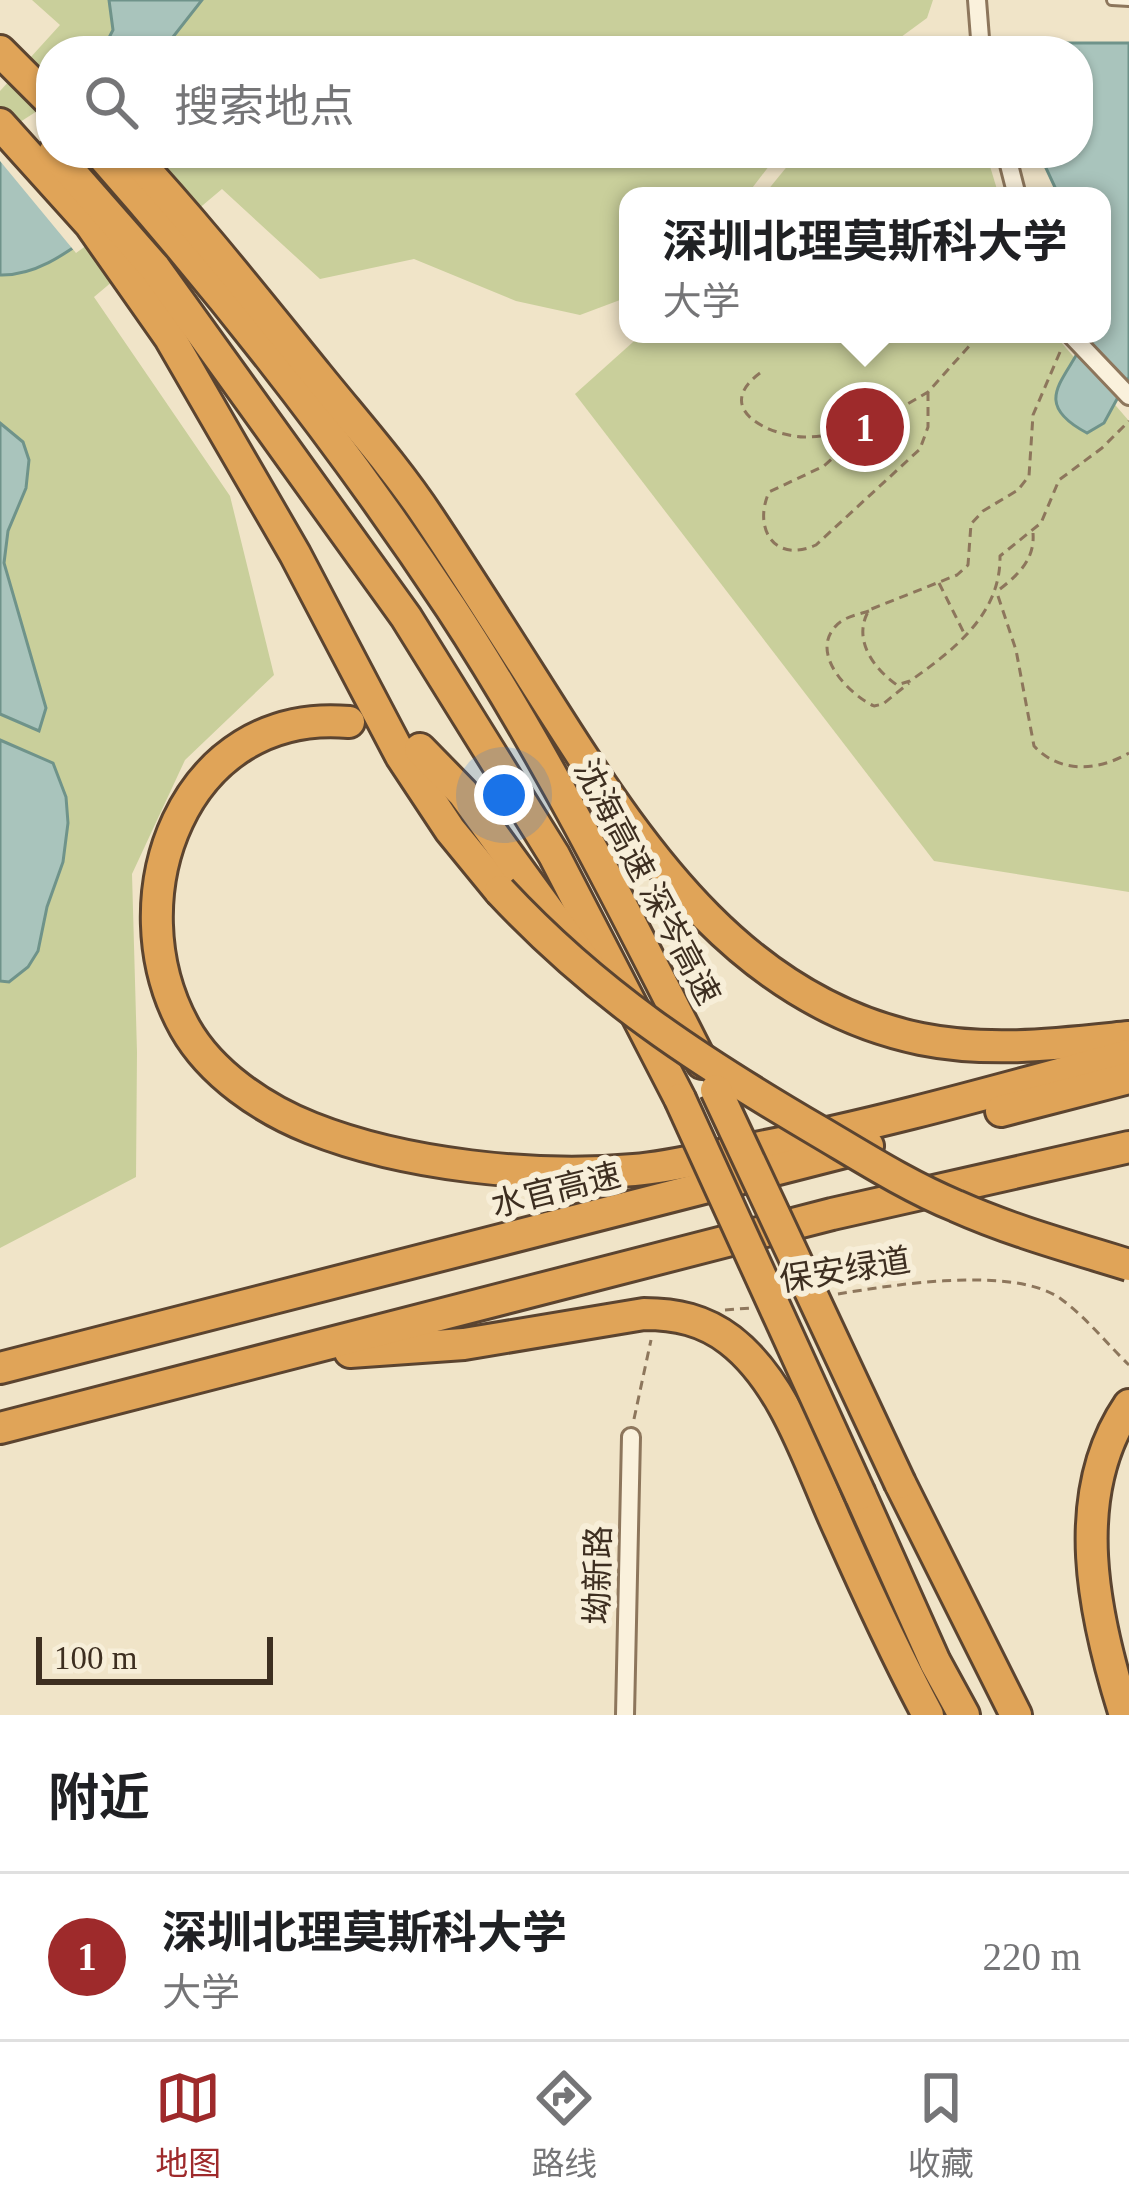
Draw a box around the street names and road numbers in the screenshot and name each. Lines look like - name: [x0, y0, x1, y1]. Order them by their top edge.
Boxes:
- street label: 沈海高速 深岑高速: [567, 753, 727, 1011]
- street label: 水官高速: [488, 1157, 624, 1223]
- street label: 保安绿道: [777, 1242, 913, 1298]
- street label: 坳新路: [579, 1525, 617, 1625]

